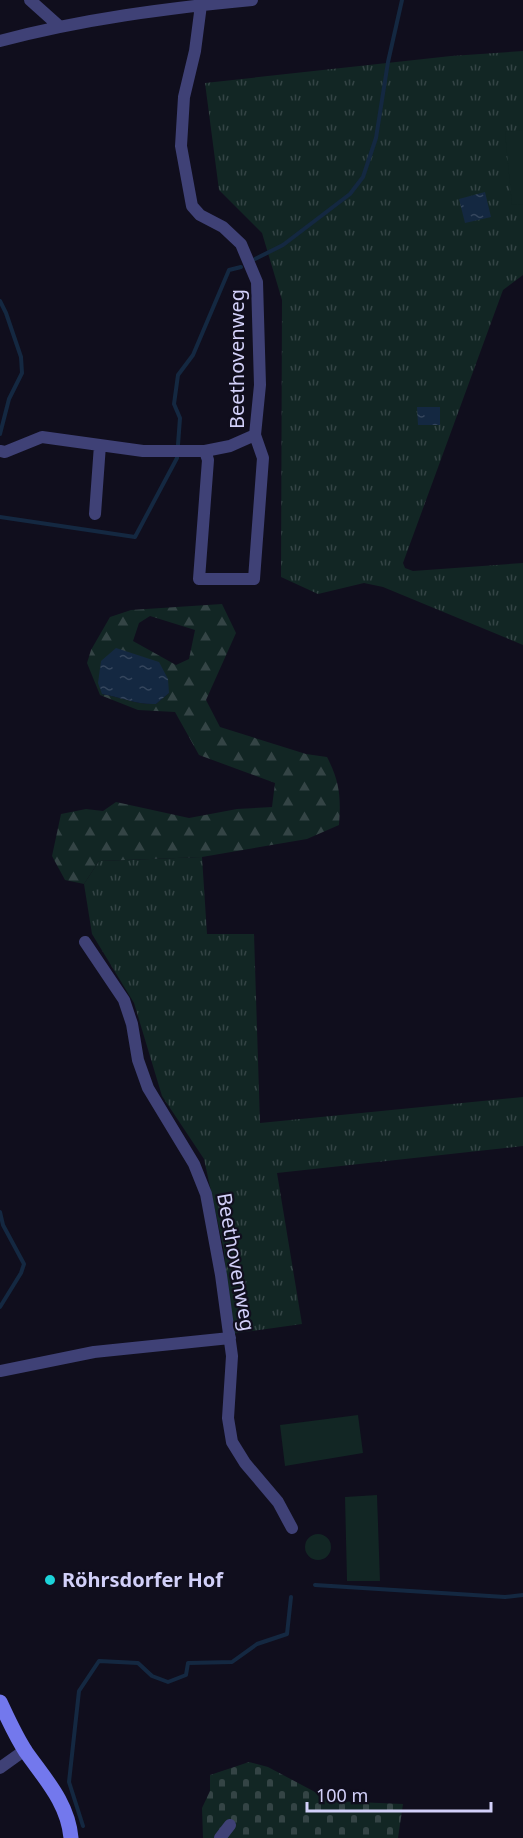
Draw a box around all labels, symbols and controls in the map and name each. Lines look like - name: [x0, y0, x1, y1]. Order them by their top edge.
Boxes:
- street label: Beethovenweg: [223, 289, 250, 429]
- street label: Beethovenweg: [211, 1191, 262, 1333]
- place label: Röhrsdorfer Hof: [62, 1566, 224, 1593]
- marker: Röhrsdorfer Hof: [43, 1573, 57, 1587]
- scale bar: [307, 1775, 492, 1813]
- text: 100 m: [316, 1783, 368, 1807]

